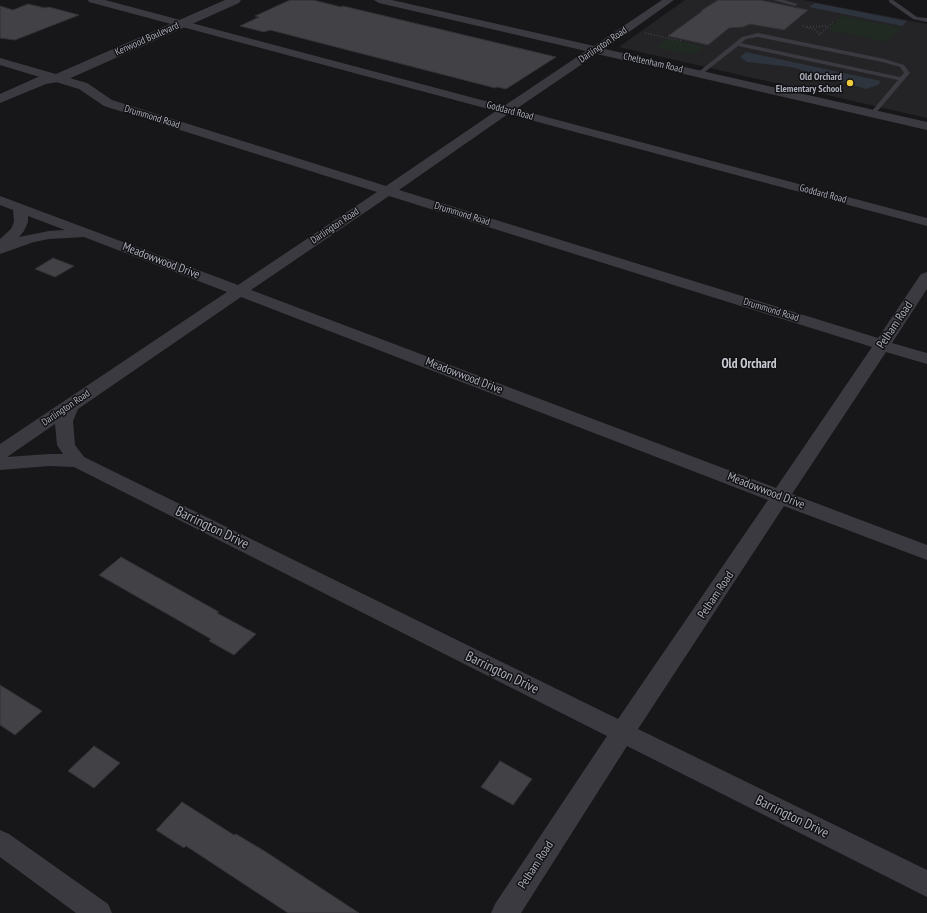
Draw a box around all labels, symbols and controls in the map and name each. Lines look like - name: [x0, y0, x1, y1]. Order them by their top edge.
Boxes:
- street label: Kenwood Boulevard: [113, 20, 181, 58]
- street label: Darlington Road: [577, 24, 629, 66]
- street label: Cheltenham Road: [622, 50, 684, 76]
- place label: Old Orchard Elementary School: [776, 71, 842, 94]
- marker: Old Orchard Elementary School: [845, 78, 855, 88]
- street label: Goddard Road: [485, 99, 535, 123]
- street label: Drummond Road: [123, 103, 181, 131]
- street label: Goddard Road: [798, 182, 848, 206]
- street label: Drummond Road: [433, 200, 491, 228]
- street label: Darlington Road: [309, 205, 361, 247]
- street label: Meadowwood Drive: [120, 240, 202, 282]
- street label: Drummond Road: [742, 296, 800, 324]
- street label: Pelham Road: [874, 299, 916, 351]
- street label: Meadowwood Drive: [423, 355, 505, 397]
- district label: Old Orchard: [721, 356, 777, 372]
- street label: Darlington Road: [40, 387, 92, 429]
- street label: Meadowwood Drive: [725, 470, 807, 512]
- street label: Barrington Drive: [173, 503, 251, 553]
- street label: Pelham Road: [695, 569, 737, 621]
- street label: Barrington Drive: [463, 648, 541, 698]
- street label: Barrington Drive: [753, 792, 831, 842]
- street label: Pelham Road: [515, 839, 557, 891]

